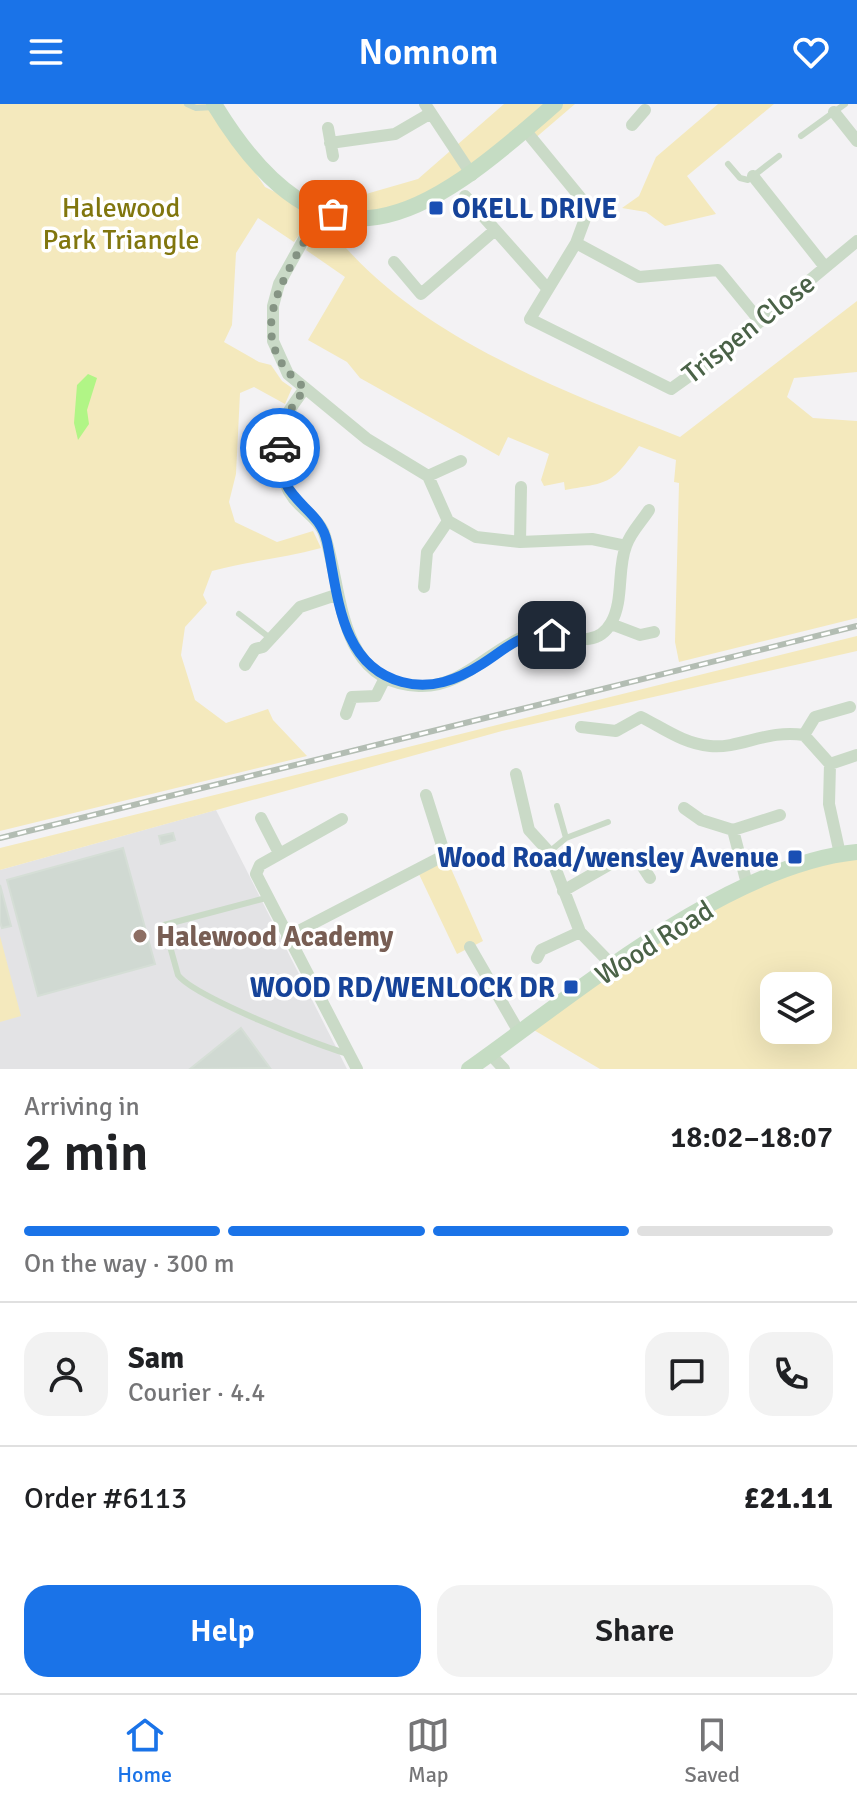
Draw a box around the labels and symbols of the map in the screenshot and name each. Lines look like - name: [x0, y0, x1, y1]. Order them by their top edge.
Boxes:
- pin: [299, 180, 367, 248]
- park label: Halewood Park Triangle: [43, 191, 199, 257]
- place label: OKELL DRIVE: [452, 192, 617, 226]
- marker: OKELL DRIVE: [427, 199, 445, 217]
- street label: Trispen Close: [676, 266, 822, 391]
- courier: [240, 408, 320, 488]
- pin: [518, 601, 586, 669]
- place label: Wood Road/wensley Avenue: [437, 841, 779, 875]
- marker: Wood Road/wensley Avenue: [786, 848, 804, 866]
- street label: Wood Road: [589, 893, 720, 992]
- place label: Halewood Academy: [156, 920, 394, 954]
- marker: Halewood Academy: [131, 927, 149, 945]
- place label: WOOD RD/WENLOCK DR: [250, 971, 555, 1005]
- marker: WOOD RD/WENLOCK DR: [562, 978, 580, 996]

